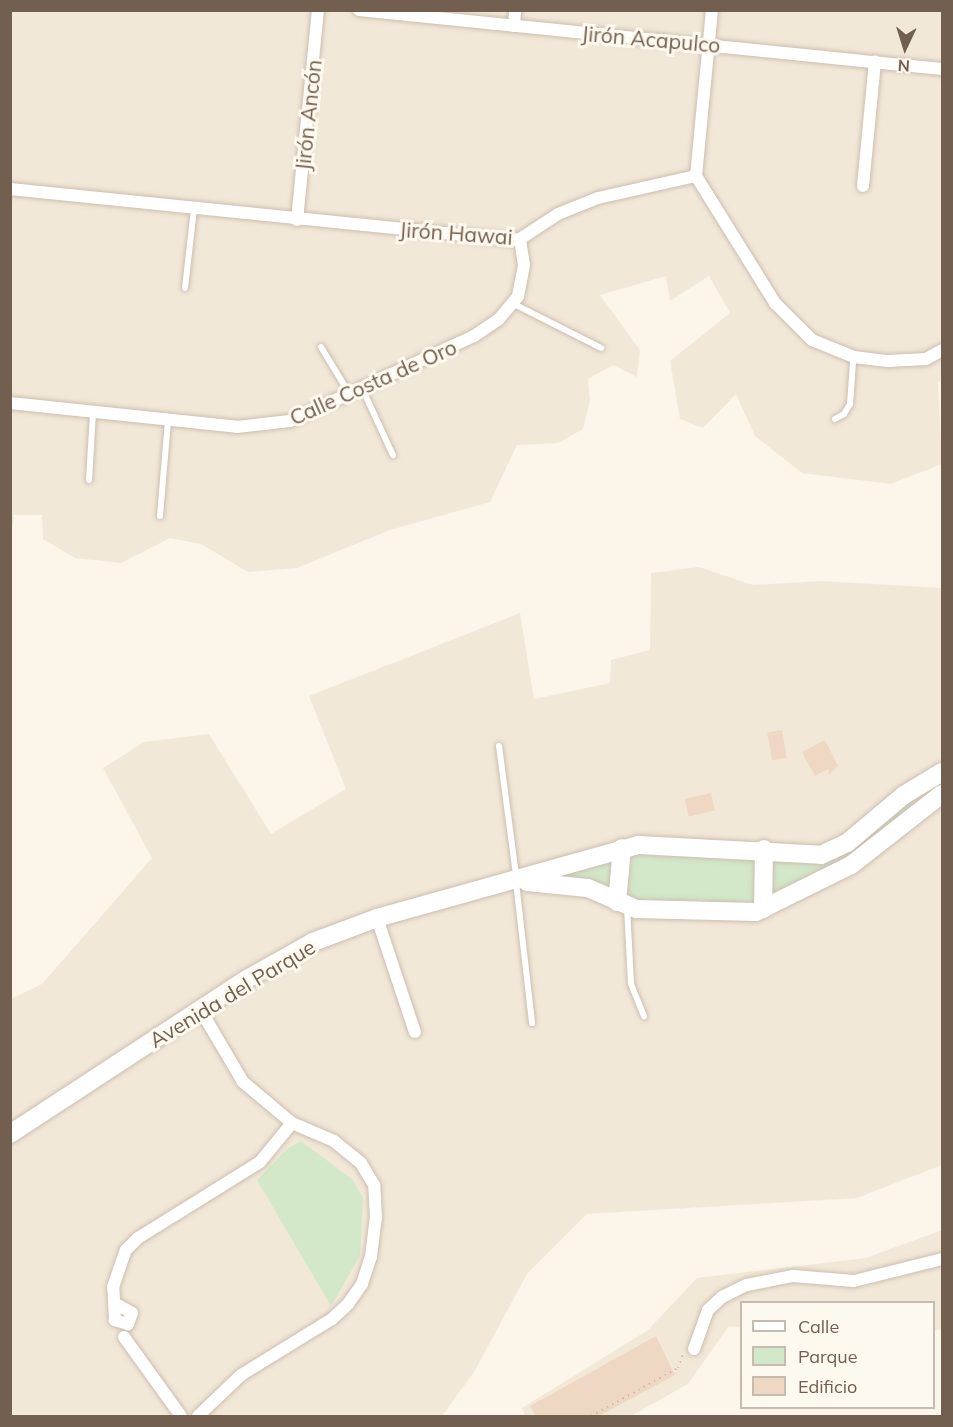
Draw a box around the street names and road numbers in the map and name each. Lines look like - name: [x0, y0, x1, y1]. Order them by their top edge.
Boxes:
- street label: Jirón Acapulco: [581, 20, 721, 58]
- street label: Jirón Ancón: [290, 58, 326, 172]
- street label: Jirón Hawai: [399, 216, 513, 250]
- street label: Calle Costa de Oro: [286, 334, 460, 430]
- street label: Avenida del Parque: [144, 933, 320, 1053]

